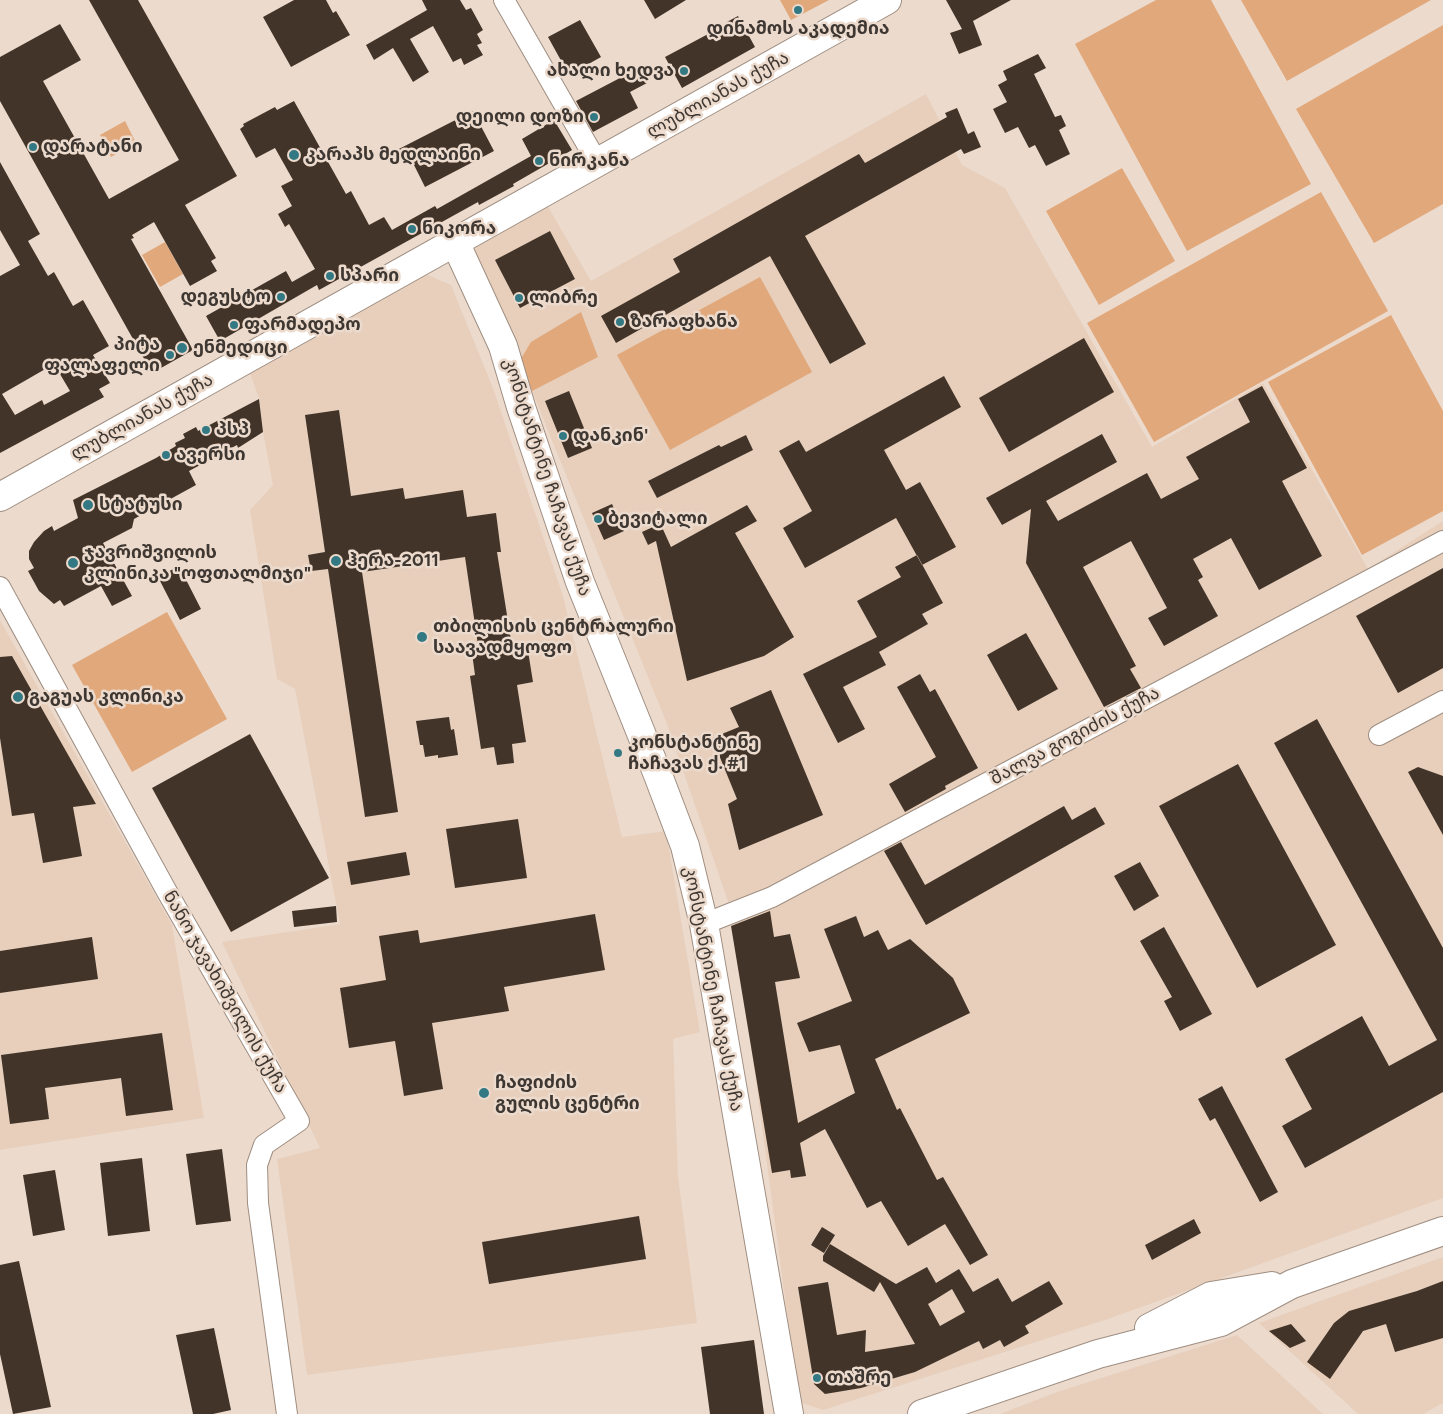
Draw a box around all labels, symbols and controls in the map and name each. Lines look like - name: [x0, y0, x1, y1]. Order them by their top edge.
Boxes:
- marker: დინამოს აკადემია: [792, 4, 804, 16]
- place label: დინამოს აკადემია: [707, 18, 889, 40]
- street label: ლუბლიანას ქუჩა: [643, 47, 793, 143]
- place label: ახალი ხედვა: [547, 60, 674, 82]
- marker: ახალი ხედვა: [678, 65, 690, 77]
- place label: დეილი დოზი: [456, 106, 584, 128]
- marker: დეილი დოზი: [588, 111, 600, 123]
- place label: დარატანი: [43, 136, 143, 158]
- marker: დარატანი: [27, 141, 39, 153]
- place label: კარაპს მედლაინი: [305, 144, 481, 166]
- marker: კარაპს მედლაინი: [287, 148, 301, 162]
- place label: ნირკანა: [549, 150, 629, 172]
- marker: ნირკანა: [533, 155, 545, 167]
- place label: ნიკორა: [422, 218, 496, 240]
- marker: ნიკორა: [406, 223, 418, 235]
- place label: სპარი: [340, 265, 399, 287]
- marker: სპარი: [324, 270, 336, 282]
- place label: დეგუსტო: [181, 286, 271, 308]
- place label: ლიბრე: [529, 287, 598, 309]
- marker: დეგუსტო: [275, 291, 287, 303]
- marker: ლიბრე: [513, 292, 525, 304]
- place label: ზარაფხანა: [630, 311, 738, 333]
- place label: ფარმადეპო: [244, 314, 361, 336]
- marker: ზარაფხანა: [614, 316, 626, 328]
- marker: ფარმადეპო: [228, 319, 240, 331]
- place label: პიტა ფალაფელი: [44, 334, 160, 376]
- place label: ენმედიცი: [193, 337, 288, 359]
- marker: ენმედიცი: [175, 341, 189, 355]
- marker: პიტა ფალაფელი: [164, 349, 176, 361]
- street label: კონსტანტინე ჩაჩავას ქუჩა: [498, 355, 596, 599]
- street label: ლუბლიანას ქუჩა: [67, 369, 217, 465]
- place label: პსპ: [216, 419, 249, 441]
- marker: პსპ: [200, 424, 212, 436]
- place label: დანკინ': [573, 425, 648, 447]
- marker: დანკინ': [557, 430, 569, 442]
- place label: ავერსი: [176, 444, 246, 466]
- marker: ავერსი: [160, 449, 172, 461]
- place label: სტატუსი: [99, 494, 183, 516]
- marker: სტატუსი: [81, 498, 95, 512]
- place label: ბევიტალი: [608, 508, 708, 530]
- marker: ბევიტალი: [592, 513, 604, 525]
- place label: ჯავრიშვილის კლინიკა "ოფთალმიჯი": [84, 542, 311, 584]
- place label: ჰერა-2011: [347, 550, 439, 572]
- marker: ჰერა-2011: [329, 554, 343, 568]
- marker: ჯავრიშვილის კლინიკა "ოფთალმიჯი": [66, 556, 80, 570]
- place label: თბილისის ცენტრალური საავადმყოფო: [433, 616, 674, 659]
- marker: თბილისის ცენტრალური საავადმყოფო: [415, 630, 429, 644]
- street label: შალვა გოგიძის ქუჩა: [987, 682, 1163, 790]
- place label: გაგუას კლინიკა: [29, 686, 184, 708]
- marker: გაგუას კლინიკა: [11, 690, 25, 704]
- place label: კონსტანტინე ჩაჩავას ქ. #1: [628, 732, 759, 774]
- marker: კონსტანტინე ჩაჩავას ქ. #1: [612, 747, 624, 759]
- street label: კონსტანტინე ჩაჩავას ქუჩა: [679, 865, 747, 1113]
- street label: ნანო ჯავახიშვილის ქუჩა: [158, 887, 292, 1097]
- place label: ჩაფიძის გულის ცენტრი: [495, 1072, 640, 1114]
- marker: ჩაფიძის გულის ცენტრი: [477, 1086, 491, 1100]
- place label: თაშრე: [827, 1367, 891, 1389]
- marker: თაშრე: [811, 1372, 823, 1384]

